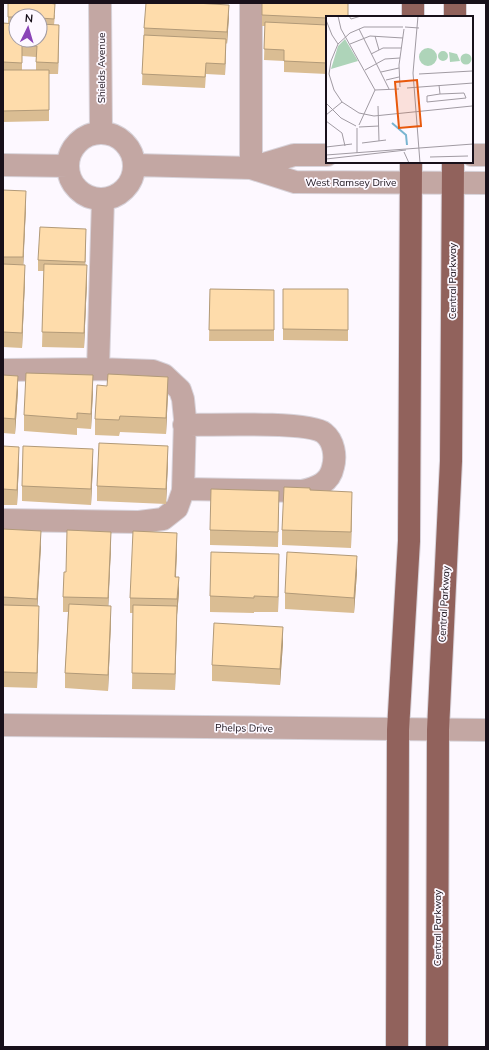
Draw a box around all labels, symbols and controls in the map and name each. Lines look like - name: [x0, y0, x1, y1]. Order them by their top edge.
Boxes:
- north arrow: [8, 8, 48, 48]
- text: N: [24, 11, 34, 25]
- inset map: [326, 16, 473, 163]
- street label: Shields Avenue: [95, 33, 108, 103]
- street label: West Ramsey Drive: [305, 176, 397, 189]
- street label: Central Parkway: [446, 242, 459, 319]
- street label: Central Parkway: [436, 565, 453, 643]
- street label: Phelps Drive: [215, 721, 273, 735]
- street label: Central Parkway: [431, 889, 444, 966]

